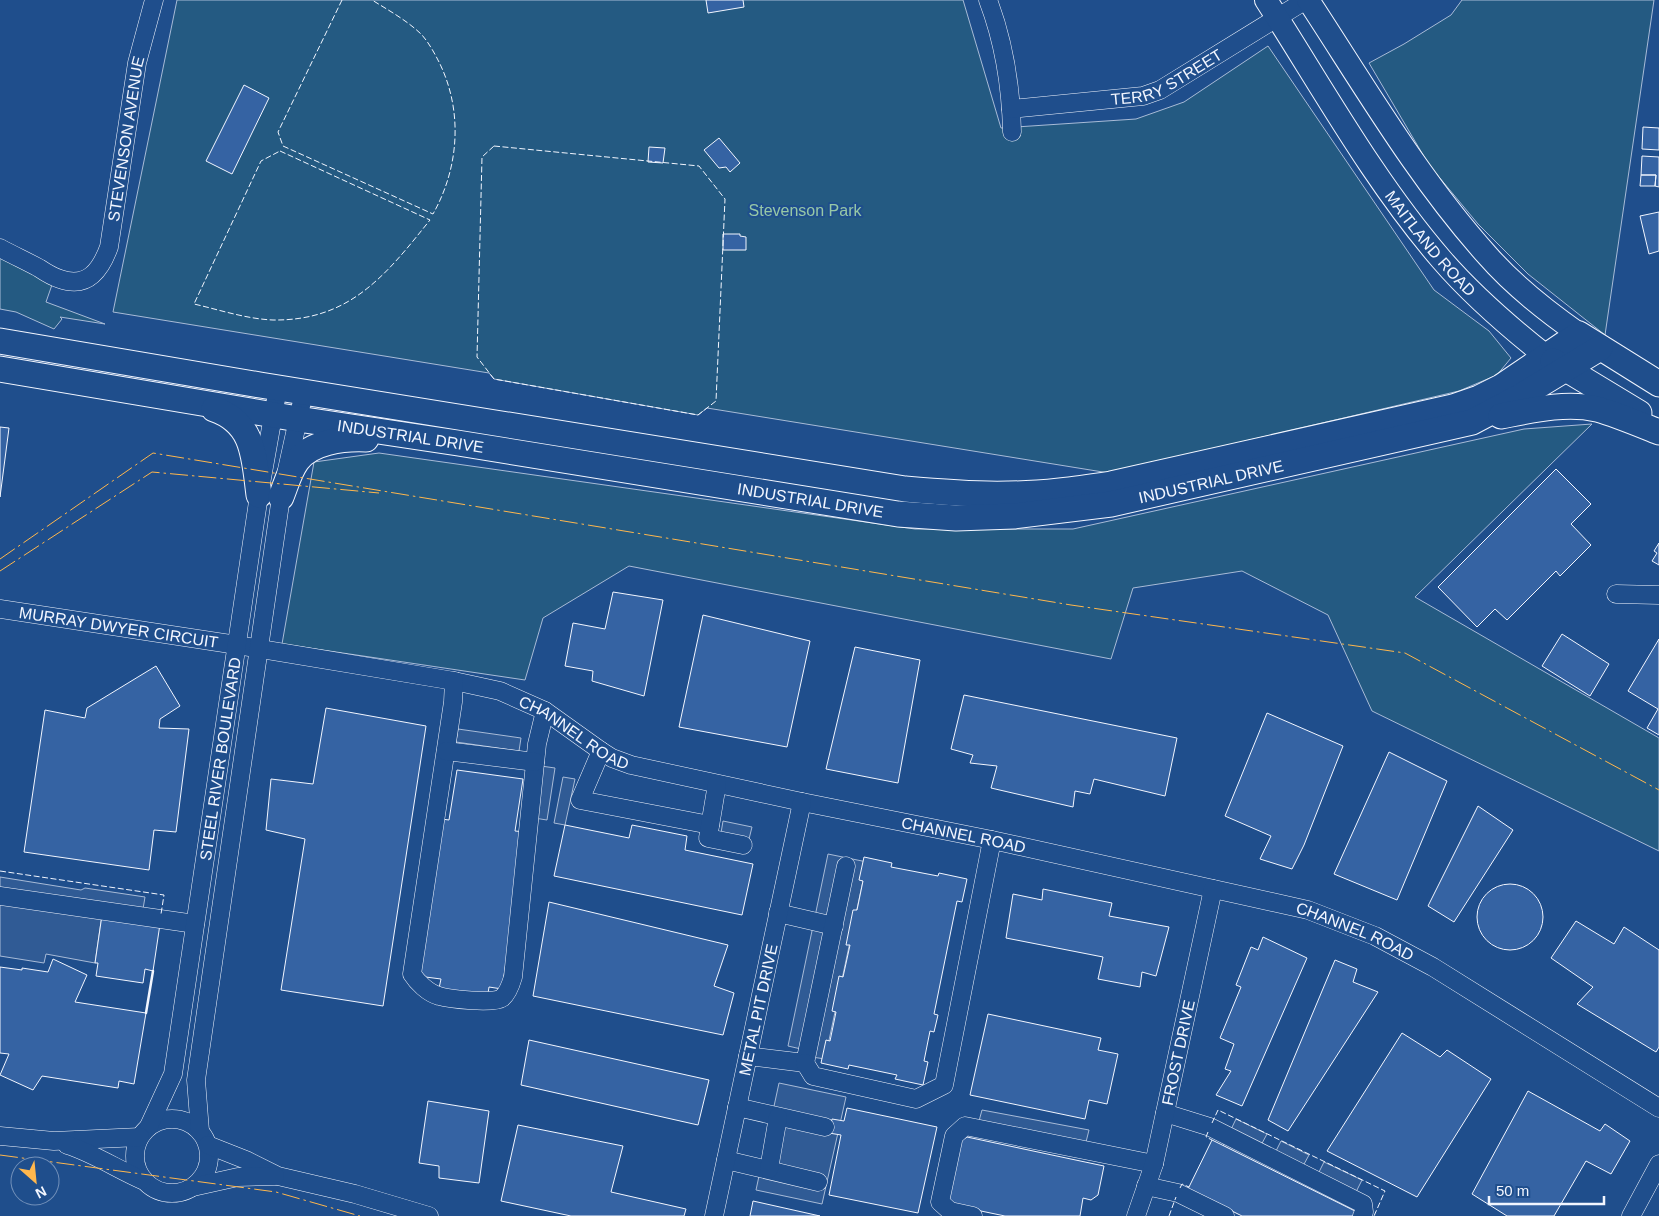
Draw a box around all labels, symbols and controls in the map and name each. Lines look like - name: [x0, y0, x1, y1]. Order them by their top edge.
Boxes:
- street label: TERRY STREET: [1110, 46, 1225, 108]
- street label: STEVENSON AVENUE: [105, 54, 147, 223]
- street label: MAITLAND ROAD: [1382, 187, 1479, 300]
- park label: Stevenson Park: [749, 202, 862, 219]
- street label: INDUSTRIAL DRIVE: [336, 417, 485, 456]
- street label: INDUSTRIAL DRIVE: [1137, 457, 1285, 506]
- street label: INDUSTRIAL DRIVE: [736, 480, 885, 521]
- street label: MURRAY DWYER CIRCUIT: [18, 604, 220, 651]
- street label: STEEL RIVER BOULEVARD: [197, 656, 244, 862]
- street label: CHANNEL ROAD: [516, 693, 631, 772]
- street label: CHANNEL ROAD: [900, 814, 1027, 856]
- street label: CHANNEL ROAD: [1295, 900, 1417, 964]
- street label: METAL PIT DRIVE: [736, 942, 781, 1077]
- street label: FROST DRIVE: [1159, 998, 1198, 1107]
- north arrow: [10, 1156, 60, 1206]
- scale bar: [1489, 1174, 1604, 1206]
- text: 50 m: [1496, 1182, 1529, 1199]
- text: N: [33, 1183, 49, 1202]

